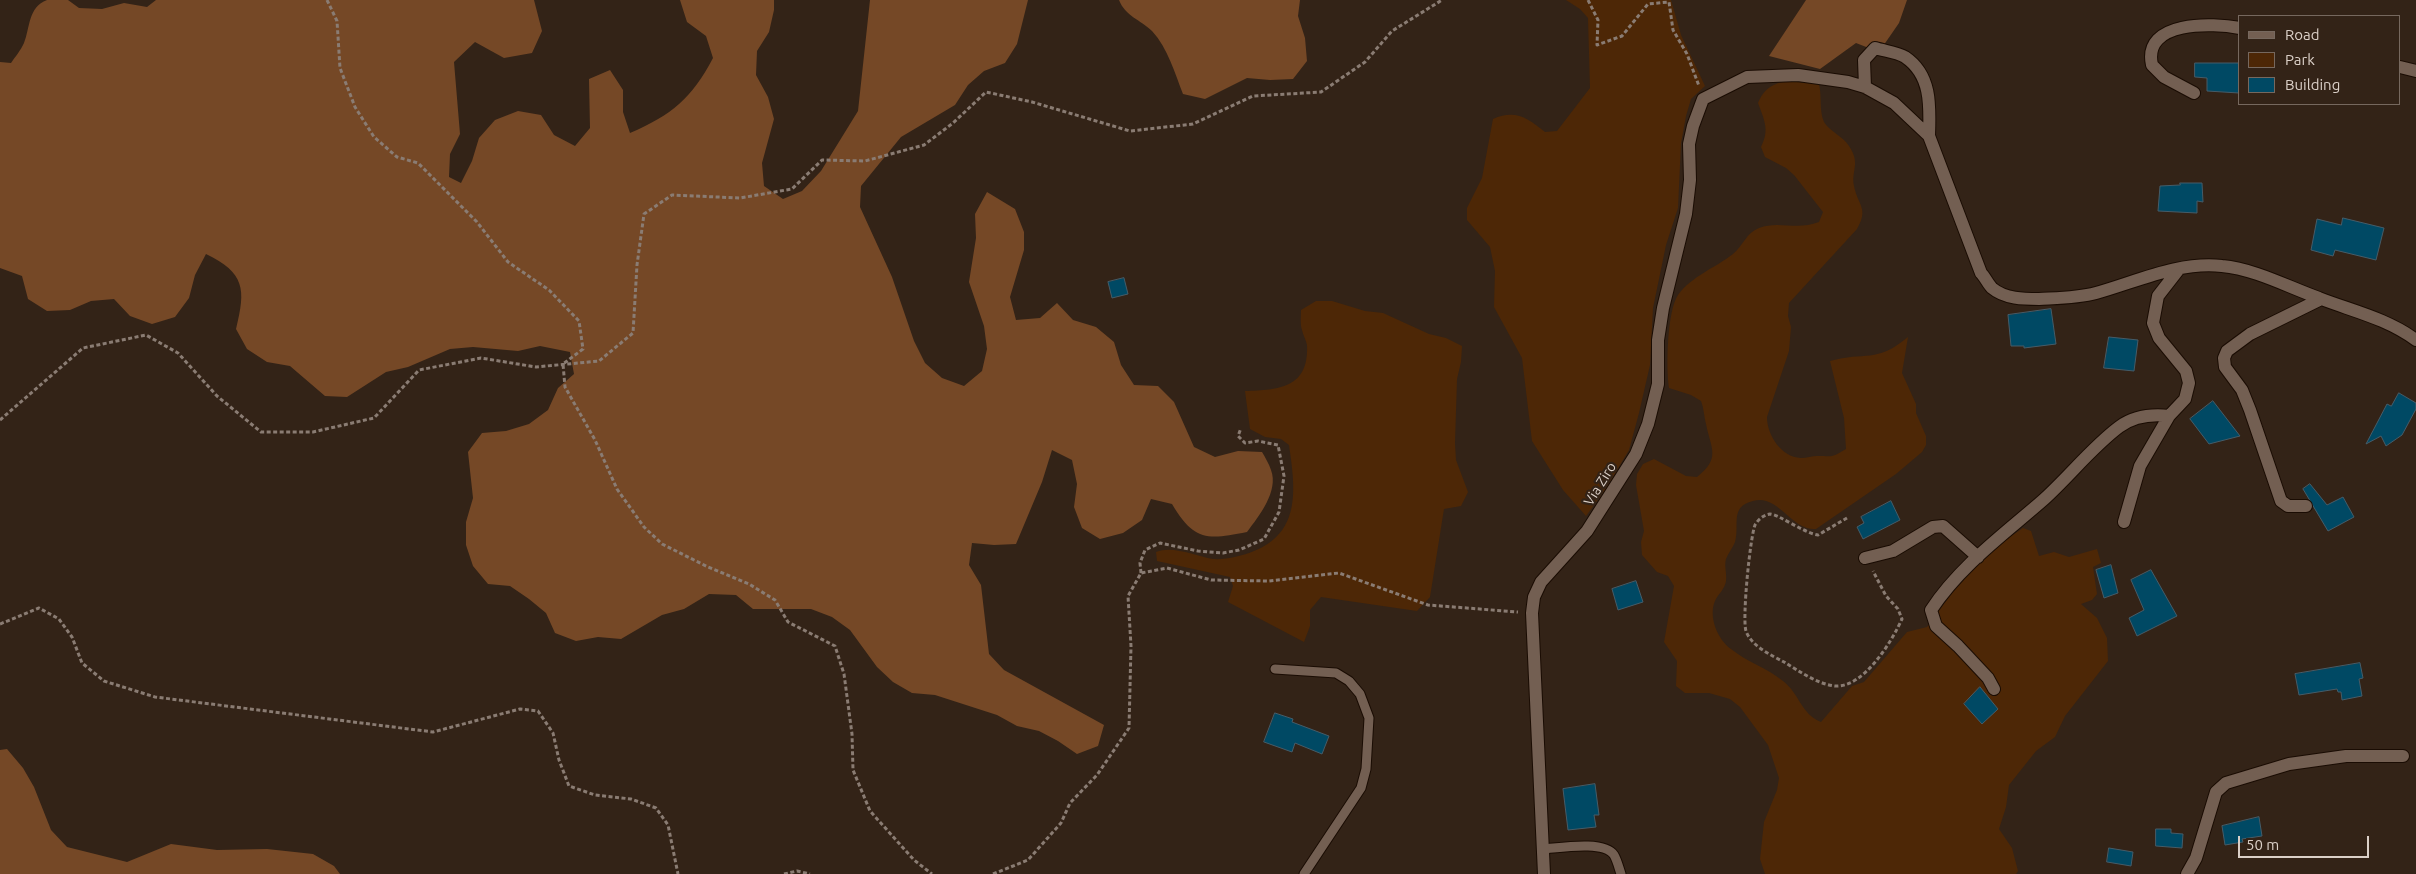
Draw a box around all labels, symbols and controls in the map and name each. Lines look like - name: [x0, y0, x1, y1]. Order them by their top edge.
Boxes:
- legend: [2238, 15, 2401, 105]
- text: Road: [2285, 26, 2320, 43]
- text: Park: [2285, 51, 2315, 68]
- text: Building: [2285, 76, 2340, 93]
- street label: Via Ziro: [1580, 459, 1620, 509]
- scale bar: [2241, 826, 2372, 858]
- text: 50 m: [2246, 836, 2279, 853]

